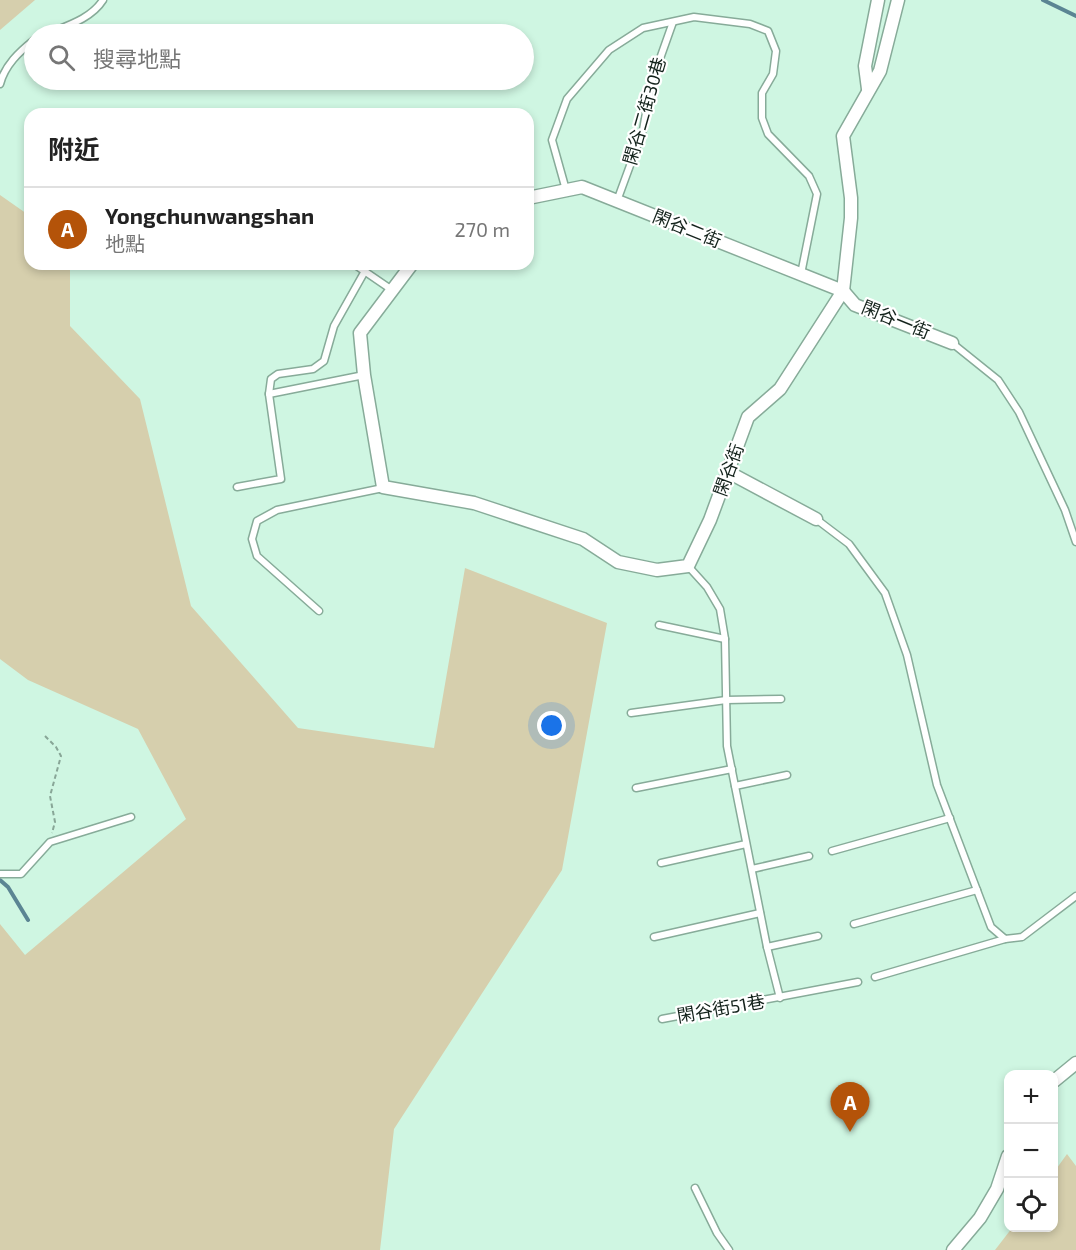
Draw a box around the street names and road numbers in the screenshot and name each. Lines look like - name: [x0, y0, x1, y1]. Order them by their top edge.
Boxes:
- street label: 閑谷二街30巷: [618, 54, 670, 167]
- street label: 閑谷二街: [650, 204, 725, 252]
- street label: 閑谷一街: [859, 295, 934, 343]
- street label: 閑谷街: [708, 441, 748, 499]
- street label: 閑谷街51巷: [675, 989, 766, 1027]

